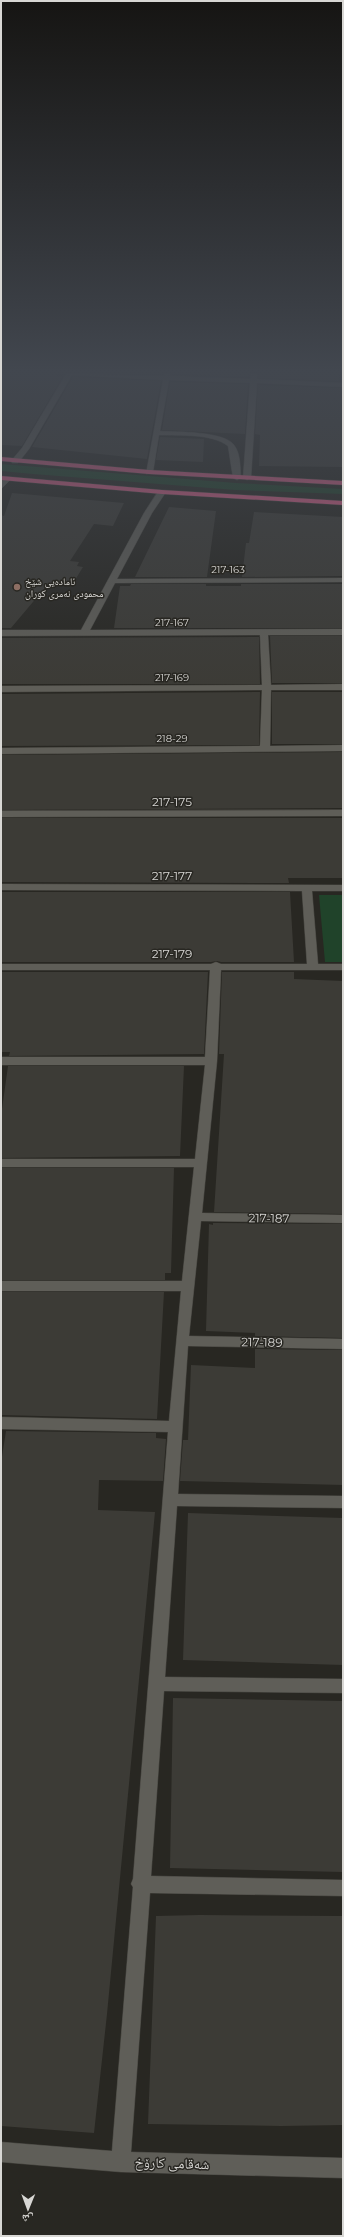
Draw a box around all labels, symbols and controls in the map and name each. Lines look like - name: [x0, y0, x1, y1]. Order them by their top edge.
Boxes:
- street label: 217-163: [211, 563, 245, 576]
- place label: ئامادەیی شێخ محمودی نەمری کوران: [25, 575, 104, 600]
- marker: ئامادەیی شێخ محمودی نەمری کوران: [12, 582, 22, 592]
- street label: 217-167: [155, 616, 189, 629]
- street label: 217-169: [155, 671, 189, 684]
- street label: 218-29: [156, 732, 188, 745]
- street label: 217-175: [152, 794, 192, 809]
- street label: 217-177: [152, 868, 192, 883]
- street label: 217-179: [152, 946, 192, 961]
- street label: 217-187: [248, 1210, 290, 1226]
- street label: 217-189: [241, 1334, 283, 1350]
- street label: شەقامی کارۆخ: [134, 2153, 210, 2174]
- north arrow: [8, 2189, 48, 2229]
- text: ش: [22, 2211, 34, 2226]

